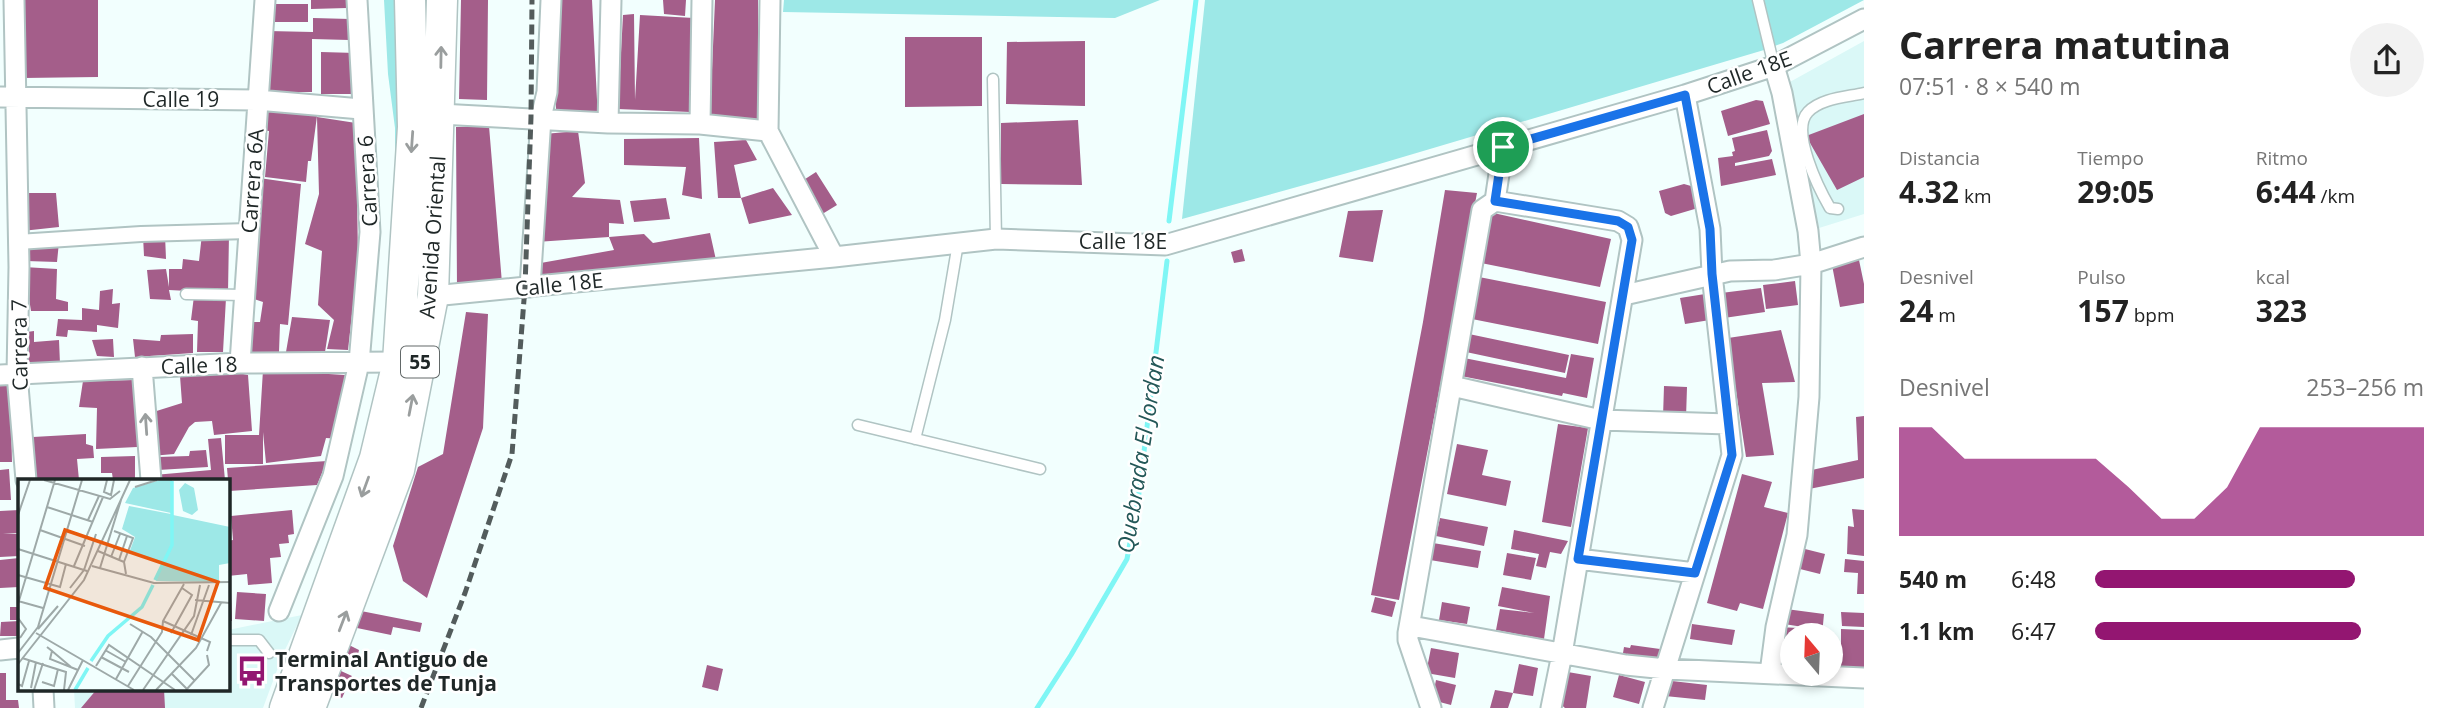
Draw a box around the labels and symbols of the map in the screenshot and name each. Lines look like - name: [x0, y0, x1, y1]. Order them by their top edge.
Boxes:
- street label: Calle 18E: [1703, 44, 1795, 100]
- one-way arrow: [434, 46, 448, 69]
- street label: Calle 19: [143, 85, 219, 113]
- pin: [1473, 117, 1533, 177]
- street label: Carrera 6A: [234, 127, 270, 234]
- one-way arrow: [405, 130, 418, 152]
- street label: Carrera 6: [351, 135, 383, 227]
- street label: Avenida Oriental: [412, 155, 452, 319]
- street label: Calle 18E: [1079, 227, 1167, 255]
- street label: Calle 18E: [514, 265, 604, 303]
- street label: Carrera 7: [4, 299, 34, 391]
- road number: 55: [401, 346, 439, 378]
- street label: Calle 18: [160, 350, 238, 380]
- water label: Quebrada El Jordan: [1109, 353, 1171, 555]
- one-way arrow: [405, 394, 419, 417]
- one-way arrow: [139, 413, 152, 436]
- one-way arrow: [358, 475, 370, 497]
- inset map: [18, 479, 229, 690]
- one-way arrow: [338, 611, 350, 633]
- north arrow: [1780, 623, 1843, 686]
- place label: Terminal Antiguo de Transportes de Tunja: [275, 645, 497, 697]
- bus stop icon: Terminal Antiguo de Transportes de Tunja: [235, 654, 269, 688]

